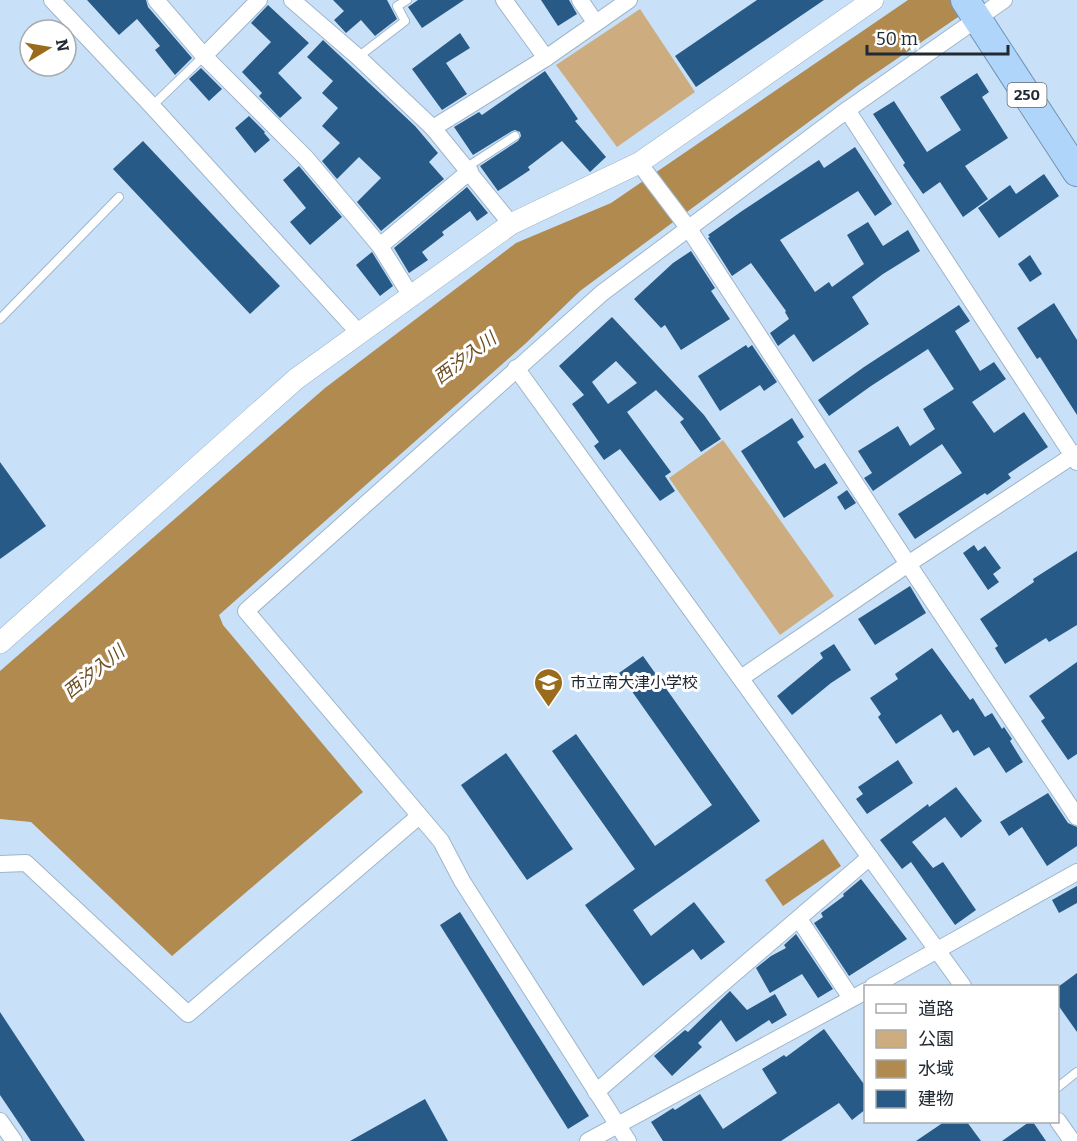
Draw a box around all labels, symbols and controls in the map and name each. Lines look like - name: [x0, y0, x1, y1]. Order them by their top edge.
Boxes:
- north arrow: [18, 18, 78, 78]
- scale bar: [867, 18, 1008, 56]
- text: 50 m: [876, 28, 918, 50]
- text: N: [52, 37, 73, 53]
- road number: 250: [1008, 83, 1046, 107]
- water label: 西汐入川: [430, 326, 502, 388]
- water label: 西汐入川: [59, 640, 130, 703]
- school or university icon: 市立南大津小学校: [533, 666, 565, 708]
- place label: 市立南大津小学校: [570, 673, 698, 692]
- legend: [864, 985, 1059, 1123]
- text: 道路: [918, 998, 954, 1020]
- text: 公園: [918, 1028, 954, 1050]
- text: 水域: [918, 1058, 954, 1080]
- text: 建物: [918, 1088, 954, 1110]

